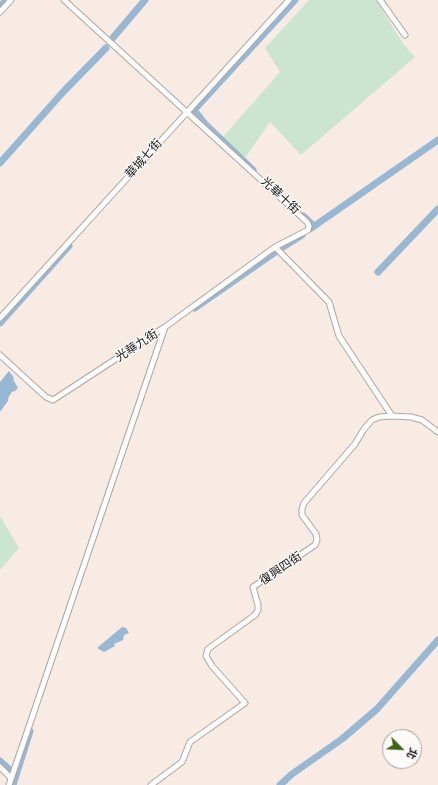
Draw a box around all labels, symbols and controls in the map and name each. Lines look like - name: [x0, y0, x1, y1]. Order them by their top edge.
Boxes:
- street label: 華城七街: [123, 136, 165, 182]
- street label: 光華十街: [258, 174, 302, 218]
- street label: 光華九街: [113, 327, 161, 365]
- street label: 復興四街: [257, 550, 305, 588]
- north arrow: [382, 729, 422, 769]
- text: 北: [404, 746, 420, 761]

